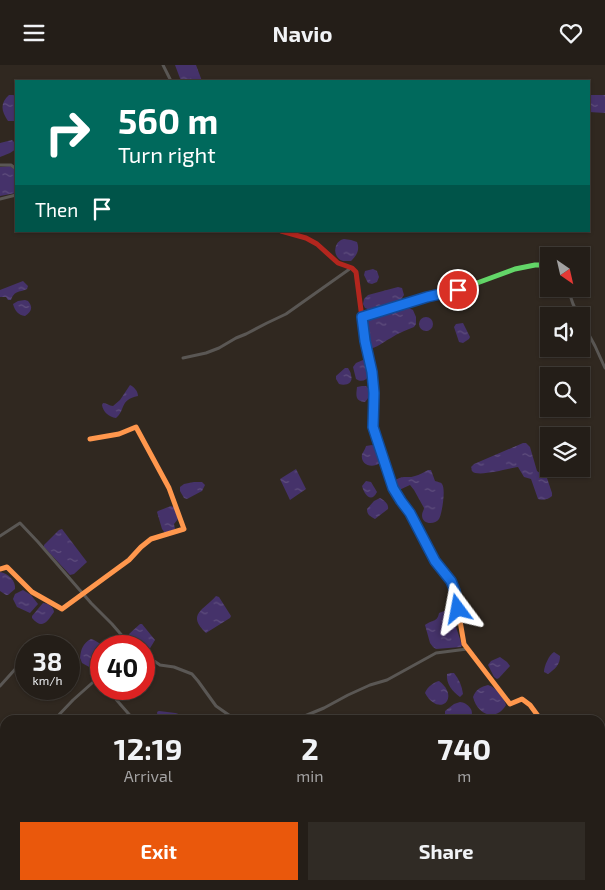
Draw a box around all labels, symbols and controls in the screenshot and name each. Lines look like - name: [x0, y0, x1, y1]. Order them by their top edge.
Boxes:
- icon: menu: [20, 19, 48, 47]
- icon: heart: [557, 19, 585, 47]
- text: Navio: [273, 20, 332, 46]
- text: 560 m: [118, 99, 218, 141]
- icon: right: [35, 100, 100, 165]
- text: Turn right: [118, 141, 216, 167]
- icon: arrive: [88, 195, 116, 223]
- text: Then: [35, 198, 78, 221]
- north arrow: [540, 247, 590, 297]
- map controls: [540, 247, 590, 477]
- pin: [437, 269, 479, 311]
- icon: arrive: [444, 276, 472, 304]
- button: sound: [540, 307, 590, 357]
- button: search: [540, 367, 590, 417]
- button: layers: [540, 427, 590, 477]
- position arrow: [431, 582, 483, 634]
- speed limit sign: 40: [90, 635, 155, 700]
- text: 38: [33, 646, 62, 676]
- text: km/h: [33, 673, 62, 687]
- text: 12:19: [114, 730, 183, 766]
- text: 2: [301, 730, 319, 766]
- text: 740: [437, 730, 491, 766]
- text: Arrival: [124, 766, 173, 785]
- text: min: [296, 766, 324, 785]
- text: m: [457, 766, 471, 785]
- button: Exit: [20, 822, 298, 880]
- button: Share: [308, 822, 585, 880]

